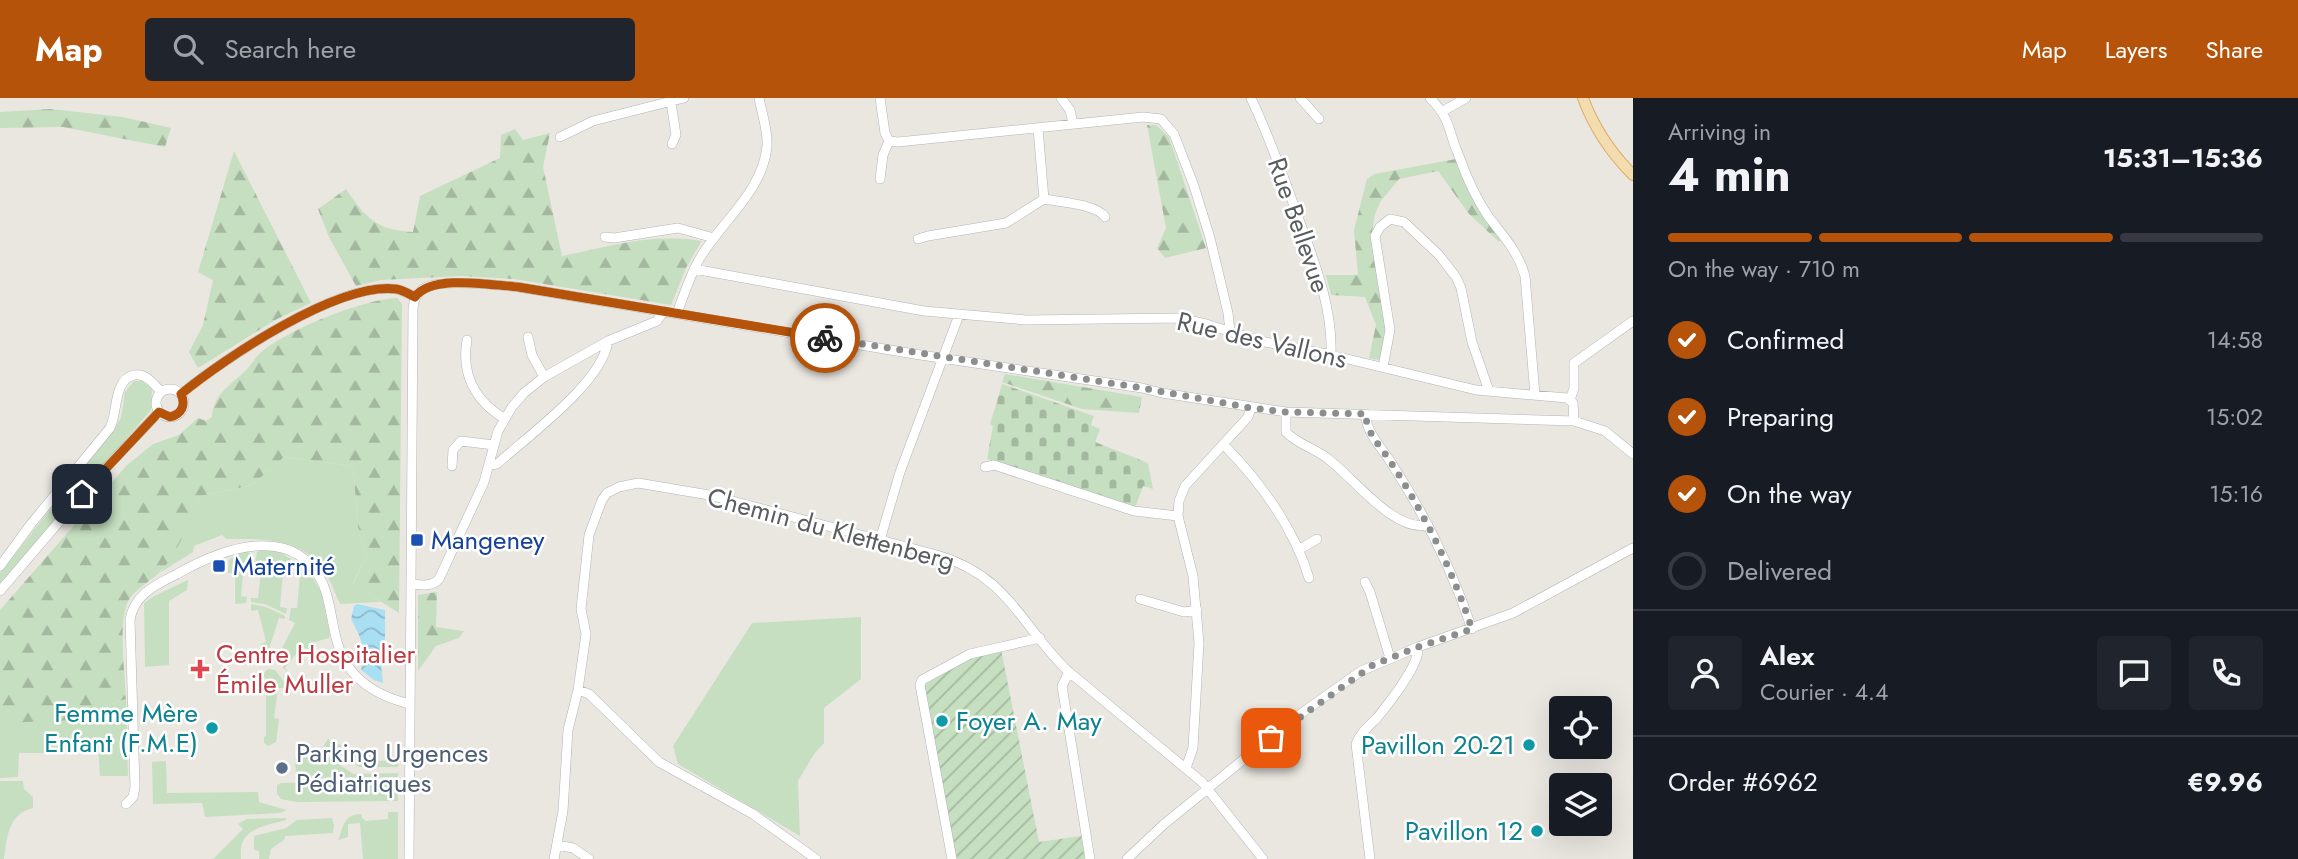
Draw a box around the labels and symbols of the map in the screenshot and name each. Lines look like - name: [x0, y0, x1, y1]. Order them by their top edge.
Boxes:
- street label: Rue Bellevue: [1258, 152, 1340, 298]
- street label: Rue des Vallons: [1173, 302, 1351, 378]
- courier: [790, 303, 860, 373]
- pin: [52, 464, 112, 524]
- street label: Chemin du Klettenberg: [703, 478, 959, 580]
- place label: Mangeney: [431, 521, 545, 559]
- marker: Mangeney: [409, 532, 425, 548]
- place label: Maternité: [233, 547, 335, 585]
- marker: Maternité: [211, 558, 227, 574]
- place label: Centre Hospitalier Émile Muller: [216, 635, 416, 703]
- marker: Centre Hospitalier Émile Muller: [190, 659, 210, 679]
- place label: Femme Mère Enfant (F.M.E): [44, 694, 198, 762]
- place label: Foyer A. May: [956, 702, 1102, 740]
- pin: [1241, 708, 1301, 768]
- marker: Foyer A. May: [934, 713, 950, 729]
- marker: Femme Mère Enfant (F.M.E): [204, 720, 220, 736]
- place label: Pavillon 20-21: [1361, 726, 1515, 764]
- place label: Parking Urgences Pédiatriques: [296, 734, 488, 802]
- marker: Pavillon 20-21: [1521, 737, 1537, 753]
- marker: Parking Urgences Pédiatriques: [274, 760, 290, 776]
- place label: Pavillon 12: [1405, 812, 1523, 850]
- marker: Pavillon 12: [1529, 823, 1545, 839]

